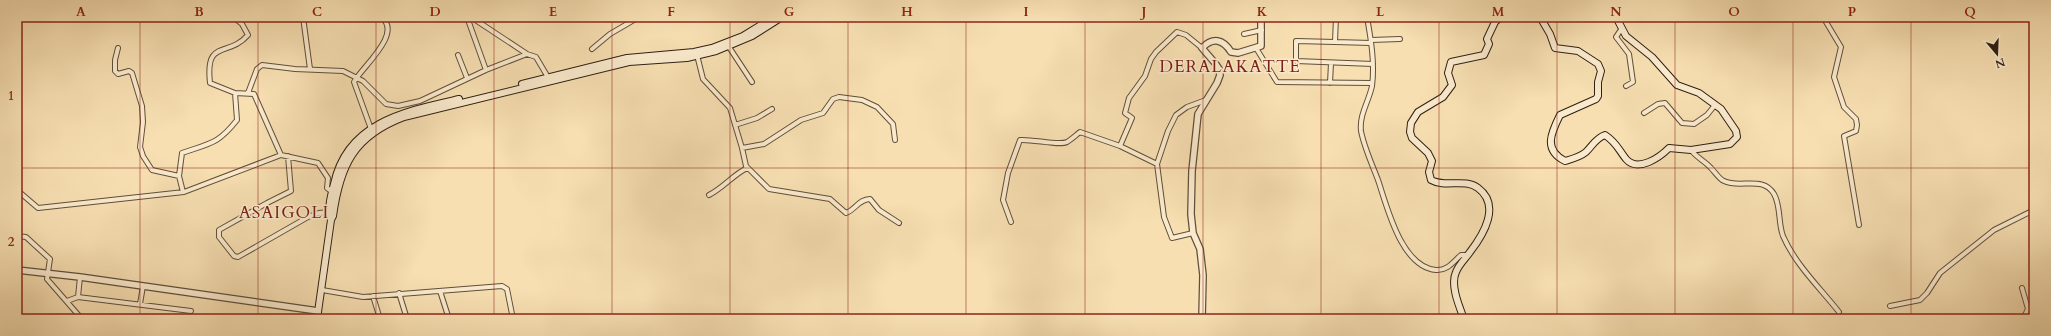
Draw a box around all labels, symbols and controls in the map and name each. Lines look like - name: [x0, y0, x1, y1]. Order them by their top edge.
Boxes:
- text: A: [76, 3, 86, 21]
- text: B: [194, 3, 204, 21]
- text: C: [312, 3, 322, 21]
- text: D: [429, 3, 441, 21]
- text: E: [549, 3, 557, 21]
- text: F: [667, 3, 675, 21]
- text: G: [784, 3, 795, 21]
- text: H: [901, 3, 913, 21]
- text: I: [1023, 3, 1029, 21]
- text: J: [1140, 3, 1147, 21]
- text: K: [1257, 3, 1268, 21]
- text: L: [1376, 3, 1385, 21]
- text: M: [1492, 3, 1505, 21]
- text: N: [1610, 3, 1622, 21]
- text: O: [1728, 3, 1740, 21]
- text: P: [1848, 3, 1856, 21]
- text: Q: [1964, 3, 1976, 21]
- north arrow: [1977, 34, 2017, 74]
- text: N: [1993, 54, 2007, 72]
- district label: DERALAKATTE: [1159, 55, 1301, 78]
- text: 1: [8, 87, 14, 105]
- district label: ASAIGOLI: [239, 201, 329, 224]
- text: 2: [8, 233, 15, 251]

